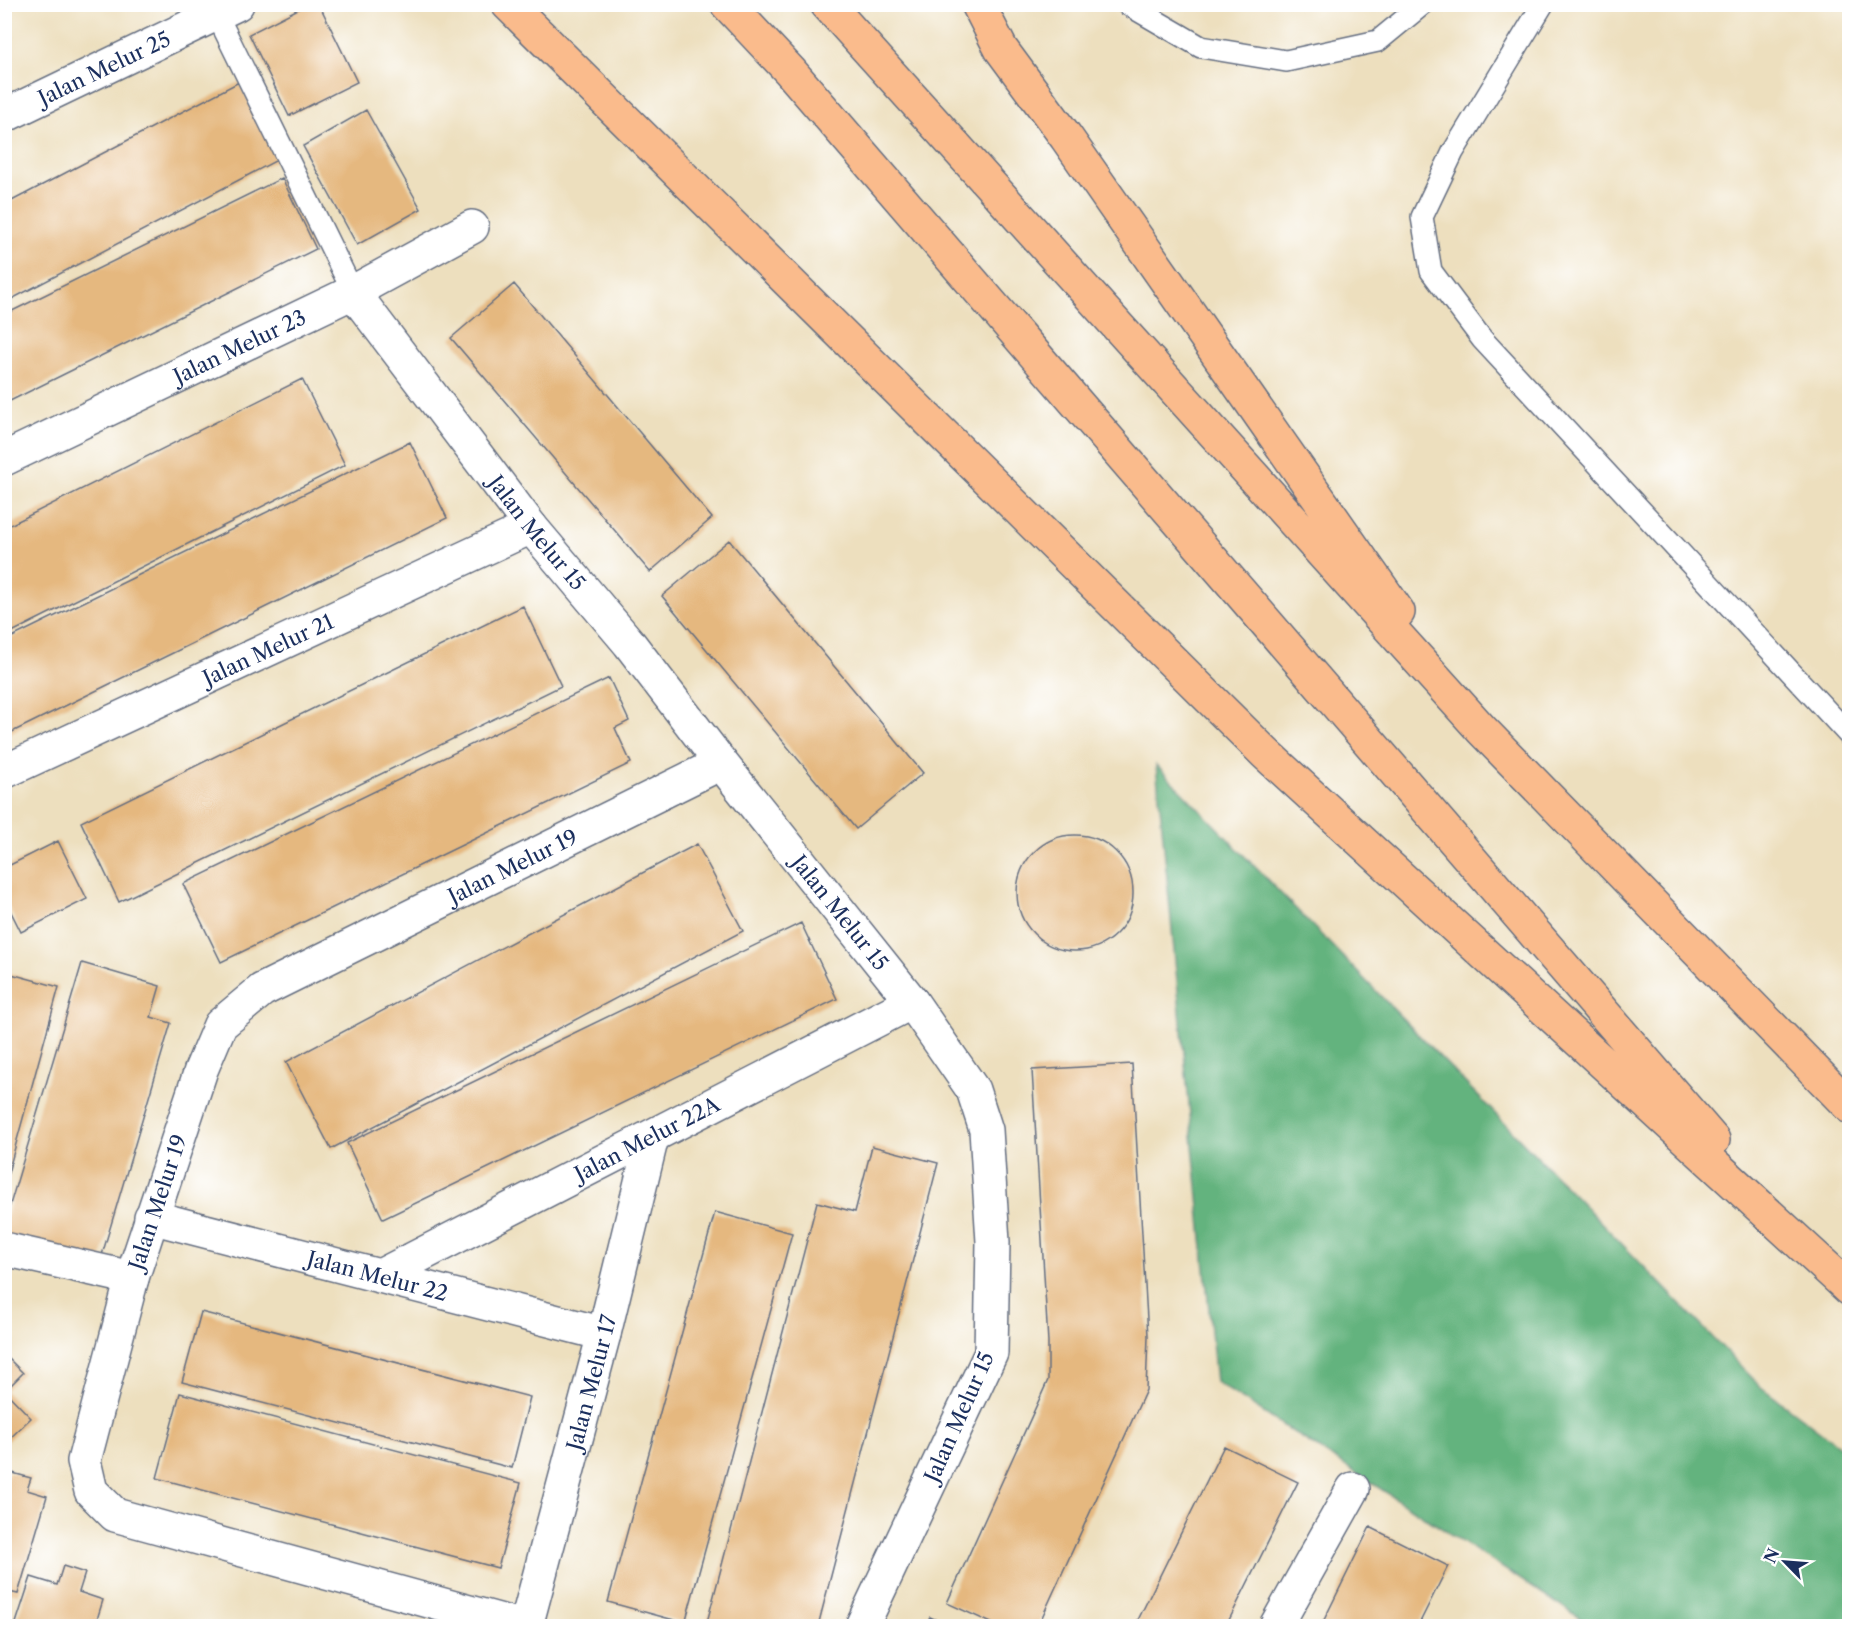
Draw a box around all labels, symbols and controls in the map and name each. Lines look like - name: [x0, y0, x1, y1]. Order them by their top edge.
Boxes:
- street label: Jalan Melur 25: [31, 26, 174, 112]
- street label: Jalan Melur 23: [167, 304, 310, 390]
- street label: Jalan Melur 15: [482, 468, 591, 595]
- street label: Jalan Melur 21: [196, 608, 337, 692]
- street label: Jalan Melur 19: [441, 824, 581, 910]
- street label: Jalan Melur 15: [785, 847, 894, 975]
- street label: Jalan Melur 22A: [568, 1091, 724, 1188]
- street label: Jalan Melur 19: [122, 1131, 191, 1276]
- street label: Jalan Melur 22: [302, 1245, 451, 1306]
- street label: Jalan Melur 17: [560, 1312, 621, 1456]
- street label: Jalan Melur 15: [918, 1348, 999, 1489]
- north arrow: [1755, 1532, 1815, 1592]
- text: N: [1759, 1545, 1783, 1566]

